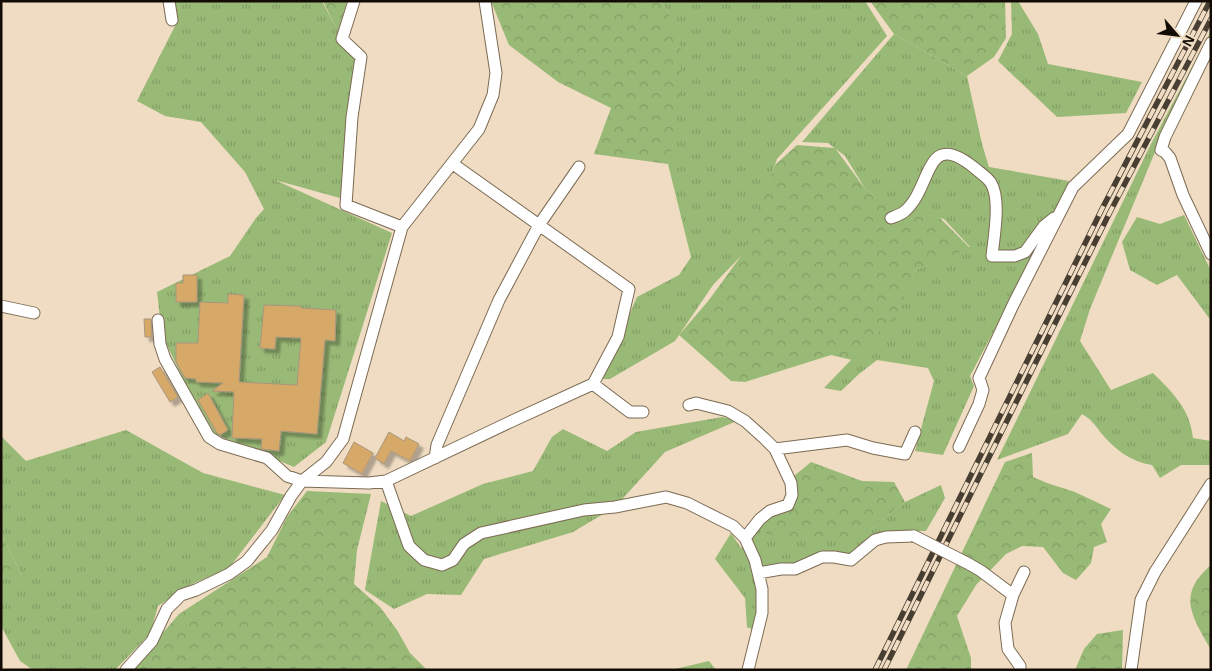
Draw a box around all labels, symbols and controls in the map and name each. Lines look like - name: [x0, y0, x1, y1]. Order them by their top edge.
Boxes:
- north arrow: [1152, 10, 1202, 60]
- text: N: [1179, 33, 1198, 49]

